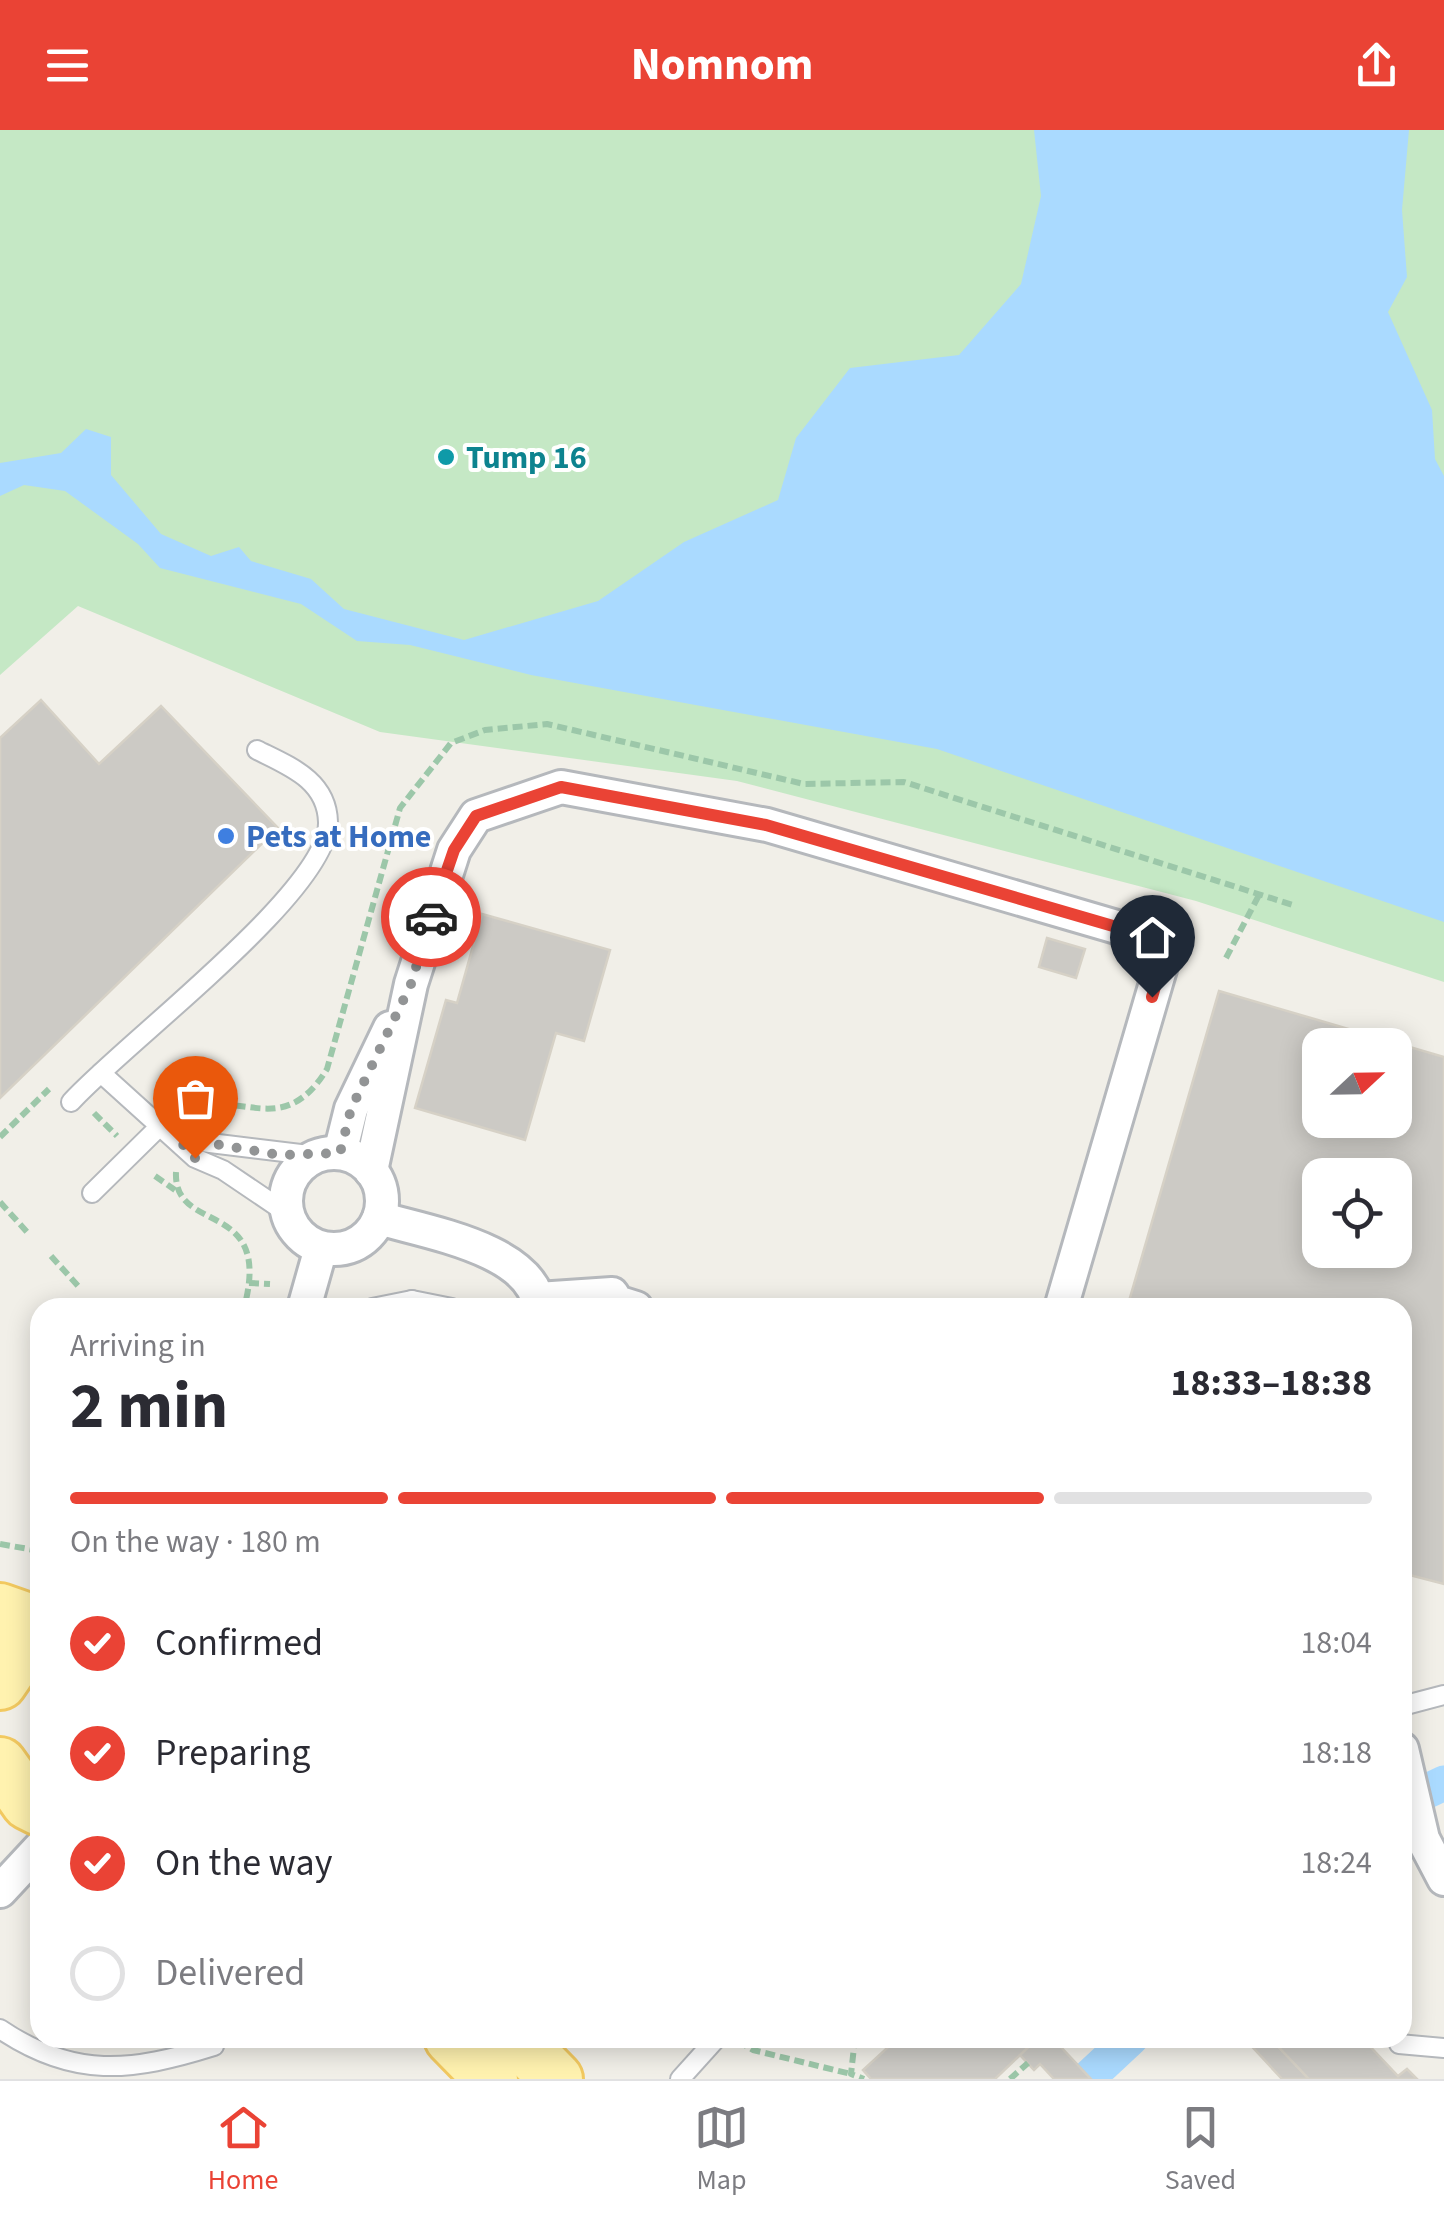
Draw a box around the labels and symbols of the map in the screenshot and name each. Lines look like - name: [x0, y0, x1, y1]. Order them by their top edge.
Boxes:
- place label: Tump 16: [466, 435, 587, 481]
- marker: Tump 16: [435, 446, 457, 468]
- place label: Pets at Home: [246, 814, 431, 860]
- marker: Pets at Home: [215, 825, 237, 847]
- courier: [381, 867, 481, 967]
- pin: [1110, 895, 1195, 998]
- north arrow: [1302, 1028, 1412, 1138]
- pin: [153, 1056, 238, 1159]

